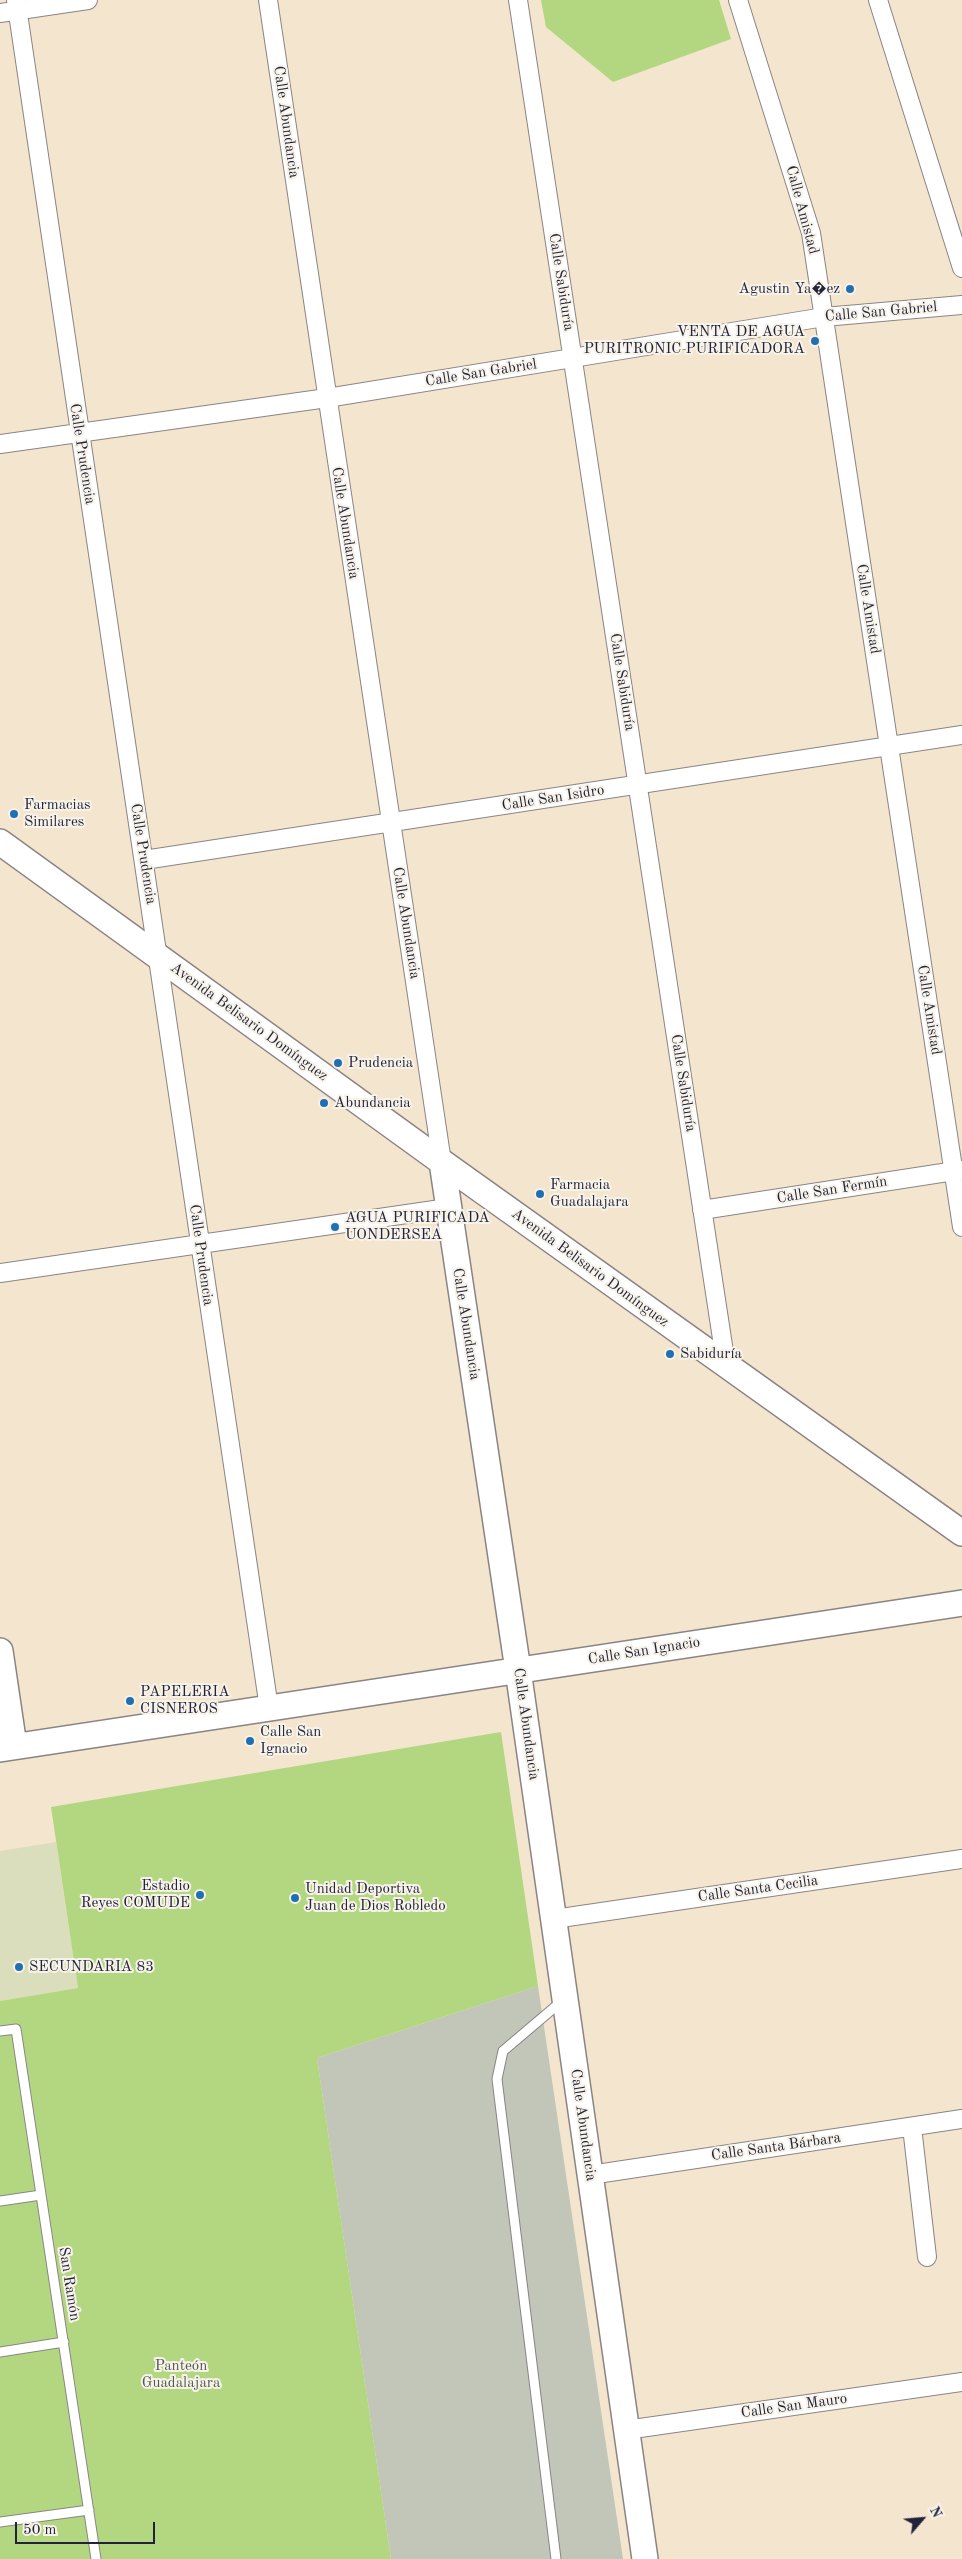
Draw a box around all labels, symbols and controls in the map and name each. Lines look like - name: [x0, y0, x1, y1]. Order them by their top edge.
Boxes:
- street label: Calle Abundancia: [269, 65, 303, 179]
- street label: Calle Amistad: [782, 164, 822, 256]
- street label: Calle Sabiduría: [544, 232, 578, 332]
- place label: Agustin Ya�ez: [738, 280, 840, 298]
- marker: Agustin Ya�ez: [844, 283, 856, 295]
- street label: Calle San Gabriel: [824, 298, 938, 326]
- place label: VENTA DE AGUA PURITRONIC PURIFICADORA: [584, 323, 805, 358]
- marker: VENTA DE AGUA PURITRONIC PURIFICADORA: [809, 335, 821, 347]
- street label: Calle San Gabriel: [424, 355, 538, 391]
- street label: Calle Prudencia: [65, 402, 99, 506]
- street label: Calle Abundancia: [327, 466, 363, 580]
- street label: Calle Amistad: [852, 563, 884, 655]
- street label: Calle Sabiduría: [605, 632, 639, 732]
- street label: Calle San Isidro: [500, 781, 606, 815]
- place label: Farmacias Similares: [24, 796, 91, 831]
- street label: Calle Prudencia: [126, 802, 160, 906]
- marker: Farmacias Similares: [8, 808, 20, 820]
- street label: Calle Abundancia: [388, 866, 424, 980]
- street label: Avenida Belisario Domínguez: [167, 959, 331, 1085]
- street label: Calle Amistad: [913, 964, 945, 1056]
- street label: Calle Sabiduría: [666, 1033, 700, 1133]
- place label: Prudencia: [348, 1054, 413, 1072]
- marker: Prudencia: [332, 1057, 344, 1069]
- place label: Abundancia: [334, 1094, 411, 1112]
- marker: Abundancia: [318, 1097, 330, 1109]
- street label: Calle San Fermín: [775, 1172, 889, 1208]
- place label: Farmacia Guadalajara: [550, 1176, 629, 1211]
- marker: Farmacia Guadalajara: [534, 1188, 546, 1200]
- street label: Calle Prudencia: [185, 1203, 217, 1307]
- street label: Avenida Belisario Domínguez: [508, 1205, 672, 1331]
- place label: AGUA PURIFICADA UONDERSEA: [345, 1209, 490, 1244]
- marker: AGUA PURIFICADA UONDERSEA: [329, 1221, 341, 1233]
- street label: Calle Abundancia: [448, 1267, 484, 1381]
- place label: Sabiduría: [680, 1345, 742, 1363]
- marker: Sabiduría: [664, 1348, 676, 1360]
- street label: Calle San Ignacio: [587, 1633, 701, 1669]
- street label: Calle Abundancia: [509, 1667, 543, 1781]
- place label: PAPELERIA CISNEROS: [140, 1683, 230, 1718]
- marker: PAPELERIA CISNEROS: [124, 1695, 136, 1707]
- place label: Calle San Ignacio: [260, 1723, 321, 1758]
- marker: Calle San Ignacio: [244, 1735, 256, 1747]
- street label: Calle Santa Cecilia: [697, 1872, 819, 1906]
- place label: Estadio Reyes COMUDE: [81, 1877, 190, 1912]
- place label: Unidad Deportiva Juan de Dios Robledo: [305, 1880, 446, 1915]
- marker: Estadio Reyes COMUDE: [194, 1889, 206, 1901]
- marker: Unidad Deportiva Juan de Dios Robledo: [289, 1892, 301, 1904]
- place label: SECUNDARIA 83: [29, 1958, 154, 1976]
- marker: SECUNDARIA 83: [13, 1961, 25, 1973]
- street label: Calle Abundancia: [566, 2068, 600, 2182]
- street label: Calle Santa Bárbara: [710, 2129, 842, 2165]
- street label: San Ramón: [54, 2246, 84, 2322]
- park label: Panteón Guadalajara: [142, 2357, 220, 2392]
- street label: Calle San Mauro: [740, 2390, 848, 2422]
- north arrow: [897, 2494, 947, 2544]
- text: N: [927, 2504, 944, 2520]
- scale bar: [18, 2512, 158, 2544]
- text: 50 m: [23, 2523, 57, 2538]

